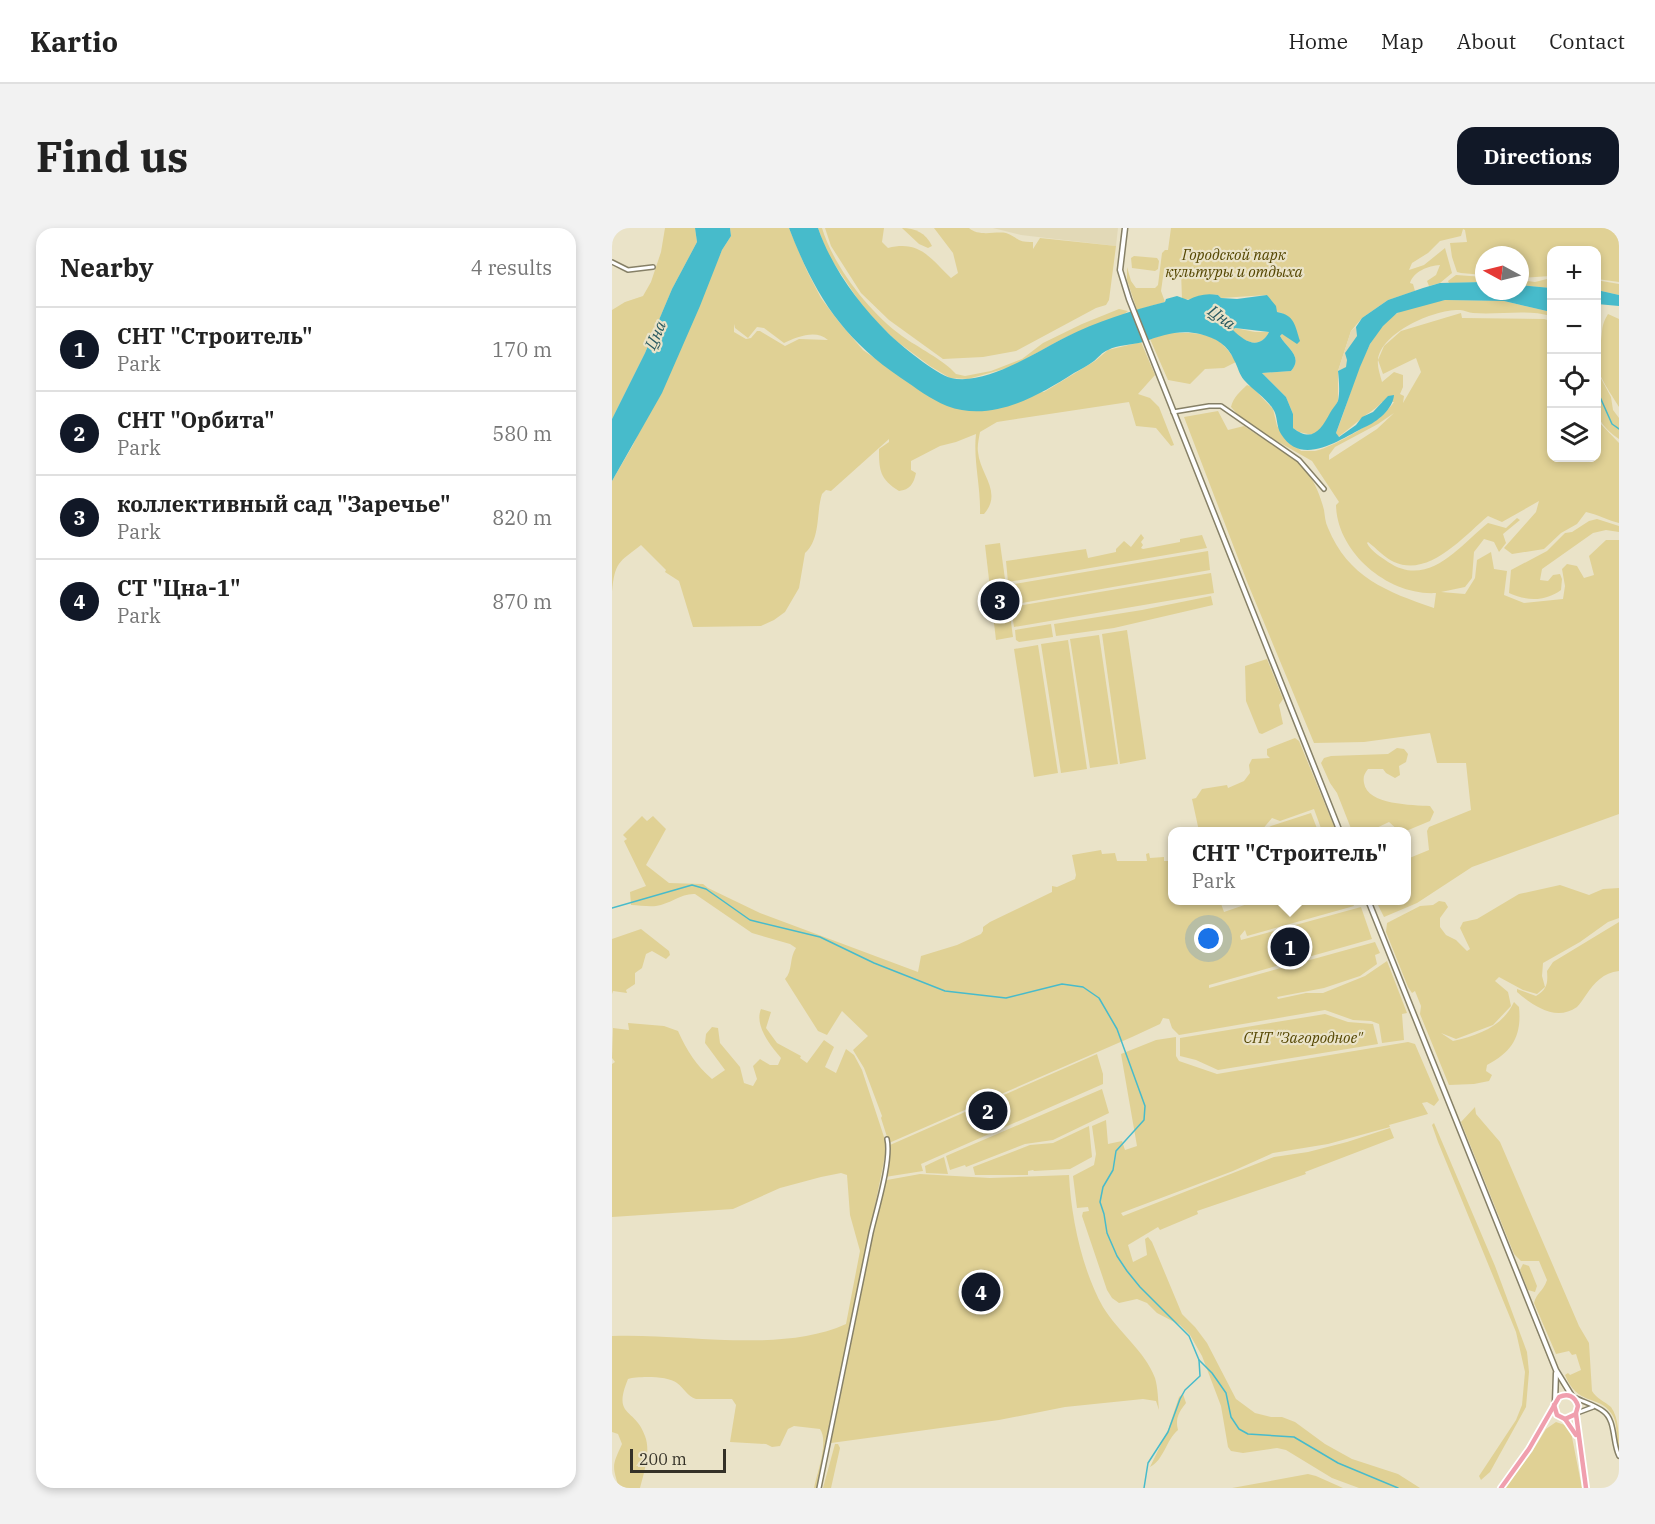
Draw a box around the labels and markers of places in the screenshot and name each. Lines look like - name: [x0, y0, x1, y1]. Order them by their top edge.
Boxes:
- pin: 3: [980, 578, 1020, 623]
- pin: 1: [1270, 924, 1310, 970]
- pin: 2: [968, 1088, 1007, 1134]
- pin: 4: [962, 1270, 1000, 1314]

